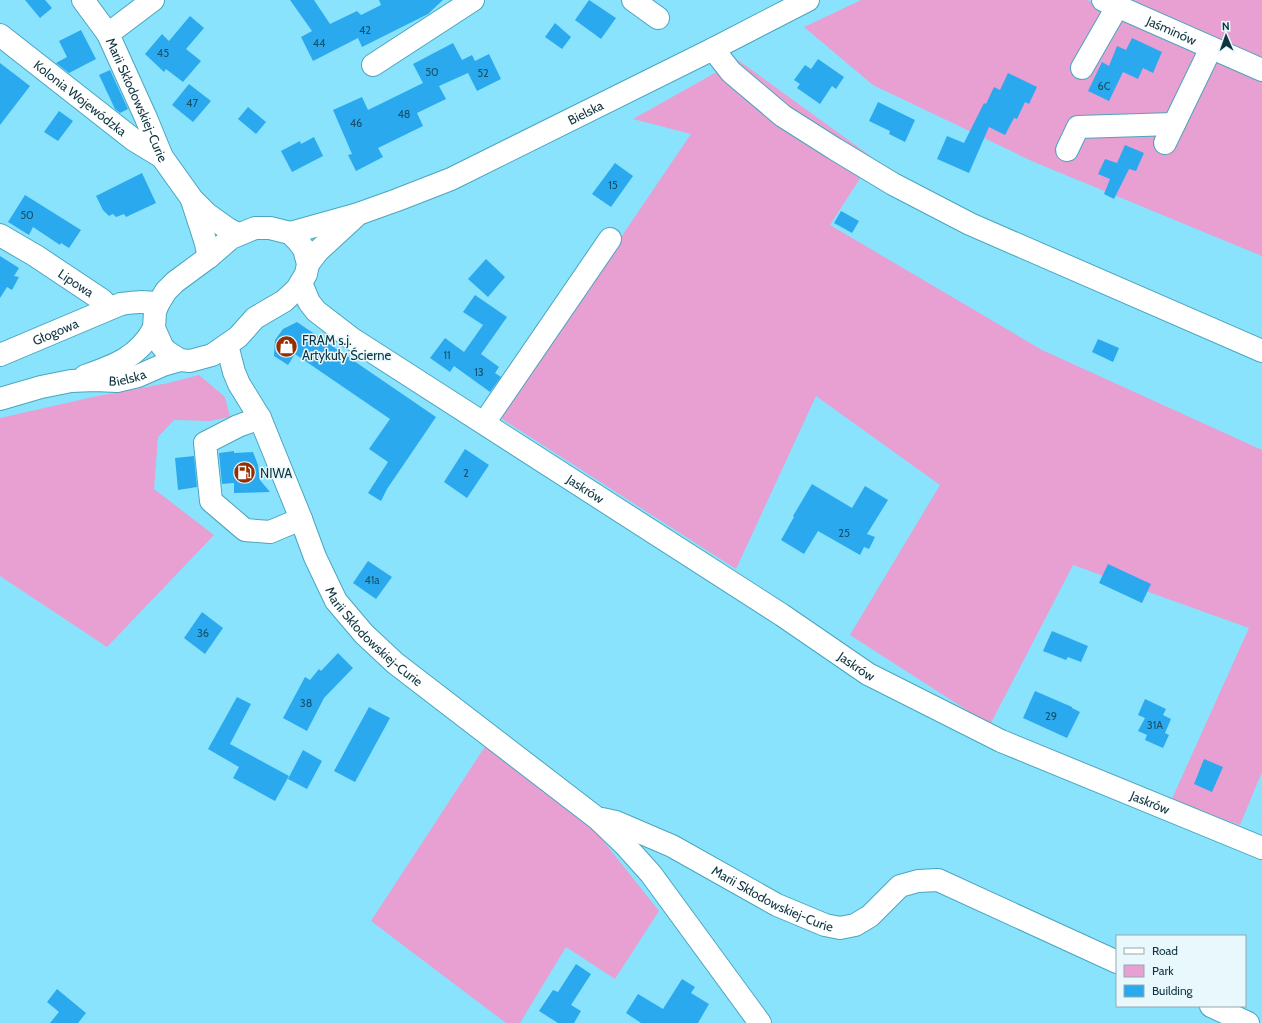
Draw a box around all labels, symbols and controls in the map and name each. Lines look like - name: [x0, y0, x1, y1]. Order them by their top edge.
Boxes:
- street label: Jaśminów: [1143, 12, 1200, 48]
- north arrow: [1206, 16, 1246, 56]
- text: N: [1222, 19, 1230, 33]
- house number: 42: [359, 23, 371, 37]
- street label: Marii Skłodowskiej-Curie: [103, 35, 171, 165]
- house number: 44: [313, 36, 326, 50]
- house number: 45: [157, 46, 169, 60]
- street label: Kolonia Wojewódzka: [31, 57, 131, 140]
- house number: 50: [425, 65, 439, 79]
- house number: 52: [477, 66, 489, 80]
- house number: 6C: [1097, 79, 1111, 93]
- house number: 47: [186, 96, 198, 110]
- street label: Bielska: [565, 96, 606, 128]
- house number: 48: [397, 107, 411, 121]
- house number: 46: [350, 116, 362, 130]
- house number: 15: [608, 178, 618, 192]
- house number: 50: [20, 208, 34, 222]
- street label: Lipowa: [55, 265, 98, 301]
- street label: Głogowa: [30, 315, 81, 348]
- place label: FRAM s.j. Artykuły Ścierne: [302, 332, 392, 363]
- shop icon: FRAM s.j. Artykuły Ścierne: [274, 334, 300, 360]
- house number: 11: [443, 348, 451, 362]
- street label: Bielska: [108, 365, 149, 389]
- house number: 13: [474, 365, 484, 379]
- fuel station icon: NIWA: [231, 460, 257, 486]
- place label: NIWA: [260, 465, 292, 481]
- house number: 2: [463, 466, 469, 480]
- street label: Jaskrów: [563, 470, 608, 507]
- house number: 25: [838, 526, 850, 540]
- house number: 41a: [364, 573, 380, 587]
- street label: Marii Skłodowskiej-Curie: [322, 584, 426, 690]
- house number: 36: [197, 626, 209, 640]
- street label: Jaskrów: [834, 647, 878, 684]
- house number: 38: [300, 696, 312, 710]
- house number: 29: [1045, 709, 1057, 723]
- house number: 31A: [1147, 718, 1163, 732]
- street label: Jaskrów: [1127, 787, 1173, 818]
- street label: Marii Skłodowskiej-Curie: [709, 862, 835, 935]
- legend: [1116, 935, 1246, 1007]
- text: Road: [1152, 943, 1178, 958]
- text: Park: [1152, 963, 1174, 978]
- text: Building: [1152, 983, 1194, 998]

